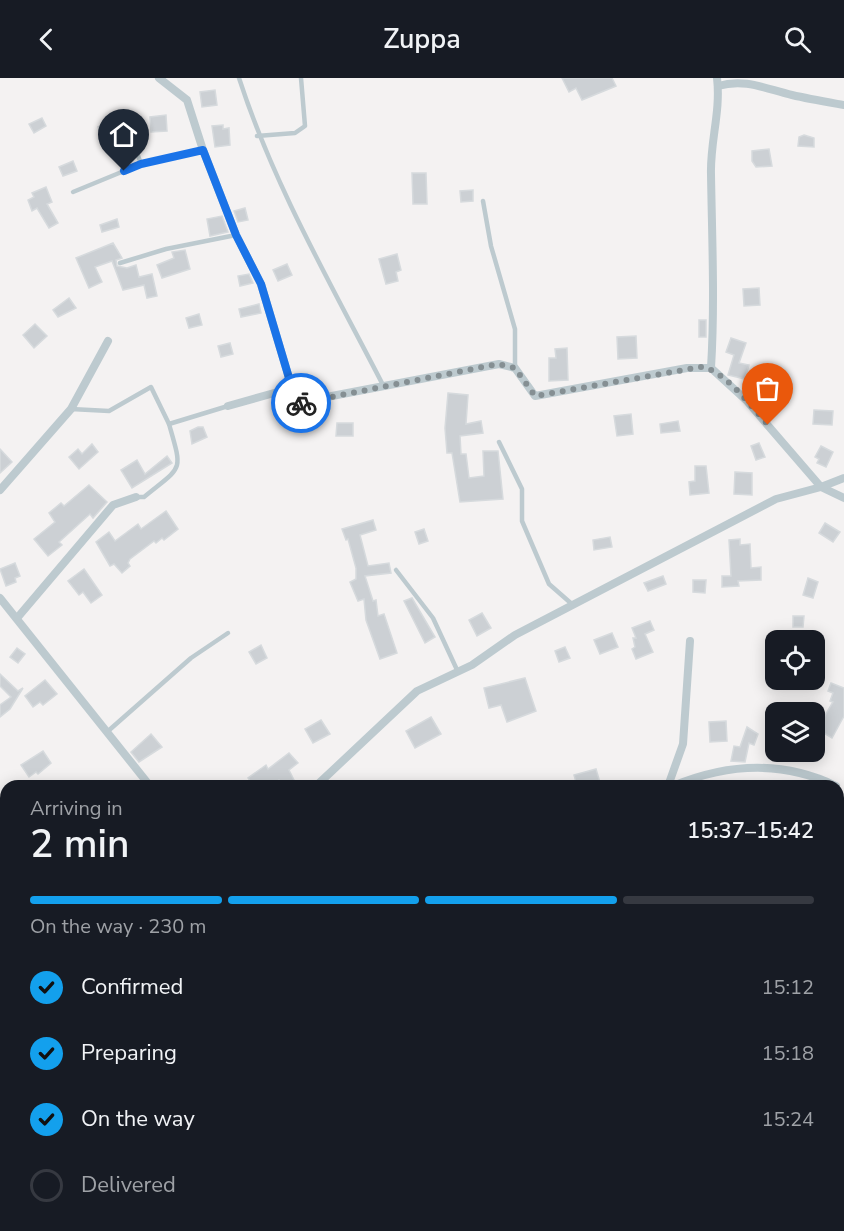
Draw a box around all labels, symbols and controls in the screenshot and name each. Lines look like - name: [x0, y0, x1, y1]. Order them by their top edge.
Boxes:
- text: Zuppa: [383, 21, 461, 58]
- icon: back: [30, 23, 63, 56]
- icon: search: [781, 23, 814, 56]
- pin: [98, 109, 149, 171]
- icon: home: [107, 118, 140, 151]
- pin: [742, 363, 793, 425]
- icon: bag: [751, 372, 784, 405]
- courier: [271, 373, 331, 433]
- icon: bike: [285, 387, 318, 420]
- map controls: [765, 630, 825, 762]
- button: locate: [765, 630, 825, 690]
- button: layers: [765, 702, 825, 762]
- text: Arriving in: [30, 795, 123, 822]
- text: 15:37–15:42: [687, 816, 814, 846]
- text: 2 min: [30, 818, 129, 871]
- text: On the way · 230 m: [30, 913, 206, 940]
- icon: check: [30, 971, 63, 1004]
- text: Confirmed: [81, 972, 183, 1002]
- text: 15:12: [761, 974, 814, 1001]
- icon: check: [30, 1037, 63, 1070]
- text: Preparing: [81, 1038, 177, 1068]
- text: 15:18: [761, 1040, 814, 1067]
- icon: check: [30, 1103, 63, 1136]
- text: On the way: [81, 1104, 195, 1134]
- text: 15:24: [761, 1106, 814, 1133]
- text: Delivered: [81, 1170, 176, 1200]

